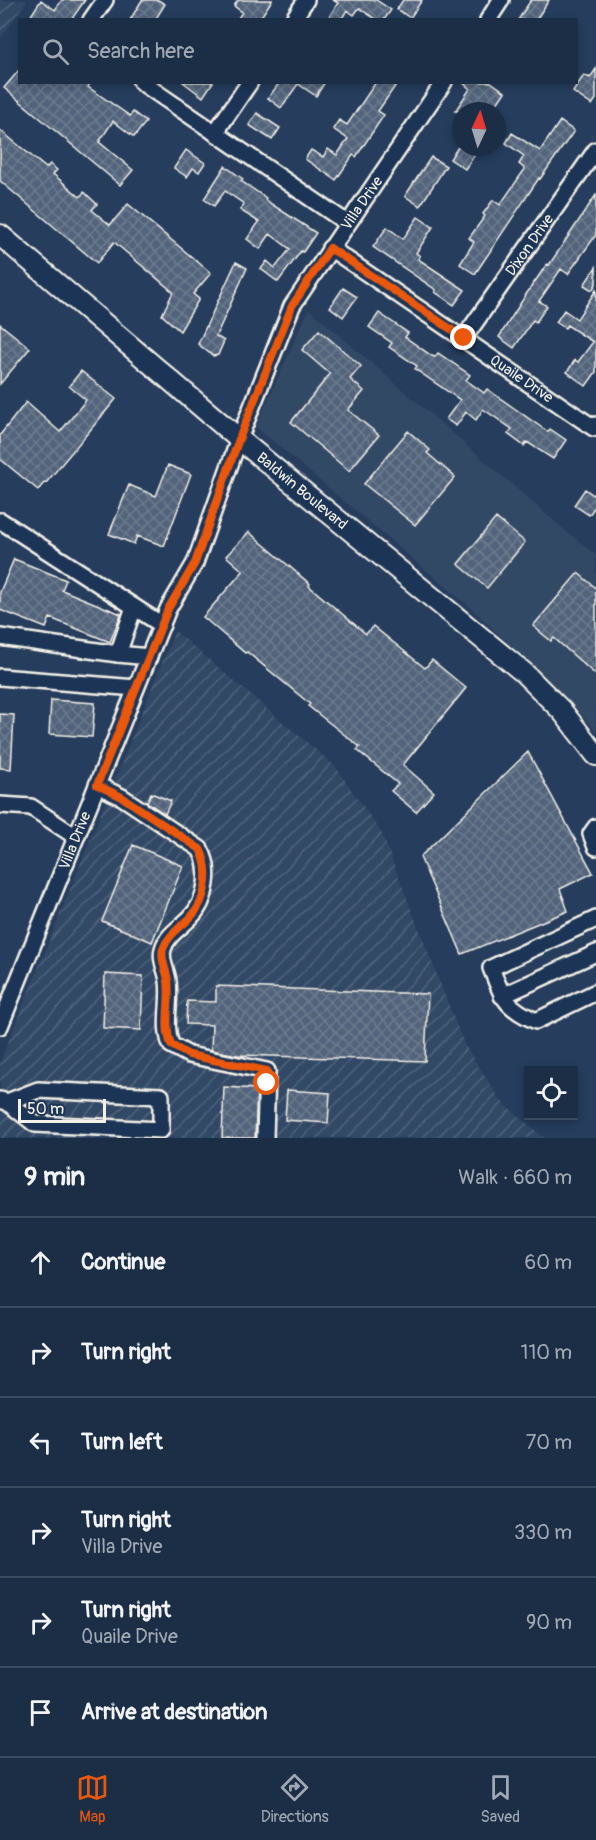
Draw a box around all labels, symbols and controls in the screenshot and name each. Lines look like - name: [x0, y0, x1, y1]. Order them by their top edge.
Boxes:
- search box: [18, 18, 578, 84]
- icon: search: [39, 35, 72, 68]
- text: Search here: [87, 37, 194, 65]
- north arrow: [452, 102, 506, 156]
- street label: Villa Drive: [337, 172, 387, 234]
- street label: Dixon Drive: [501, 210, 558, 279]
- route end: [450, 324, 476, 350]
- street label: Quaile Drive: [486, 350, 558, 407]
- street label: Baldwin Boulevard: [253, 448, 352, 534]
- street label: Villa Drive: [55, 808, 95, 872]
- map controls: [524, 1066, 578, 1120]
- button: locate: [524, 1066, 578, 1120]
- route start: [253, 1069, 279, 1095]
- scale bar: [18, 1096, 106, 1124]
- text: 50 m: [27, 1099, 64, 1119]
- text: 9 min: [24, 1161, 85, 1193]
- text: Walk · 660 m: [458, 1165, 572, 1190]
- icon: ahead: [24, 1246, 57, 1279]
- text: Continue: [81, 1248, 165, 1276]
- text: 60 m: [525, 1250, 572, 1275]
- icon: right: [24, 1336, 57, 1369]
- text: Turn right: [81, 1338, 171, 1366]
- text: 110 m: [521, 1340, 572, 1365]
- icon: left: [24, 1426, 57, 1459]
- text: Turn left: [81, 1428, 163, 1456]
- text: 70 m: [526, 1430, 572, 1455]
- text: Turn right: [81, 1506, 171, 1534]
- icon: right: [24, 1516, 57, 1549]
- text: 330 m: [514, 1520, 572, 1545]
- text: Villa Drive: [81, 1534, 162, 1559]
- text: Turn right: [81, 1596, 171, 1624]
- icon: right: [24, 1606, 57, 1639]
- text: 90 m: [526, 1610, 572, 1635]
- text: Quaile Drive: [81, 1624, 178, 1649]
- icon: arrive: [24, 1696, 57, 1729]
- text: Arrive at destination: [81, 1698, 267, 1726]
- tab: Map: [76, 1771, 109, 1827]
- tab: Directions: [261, 1771, 329, 1827]
- tab: Saved: [480, 1771, 520, 1827]

